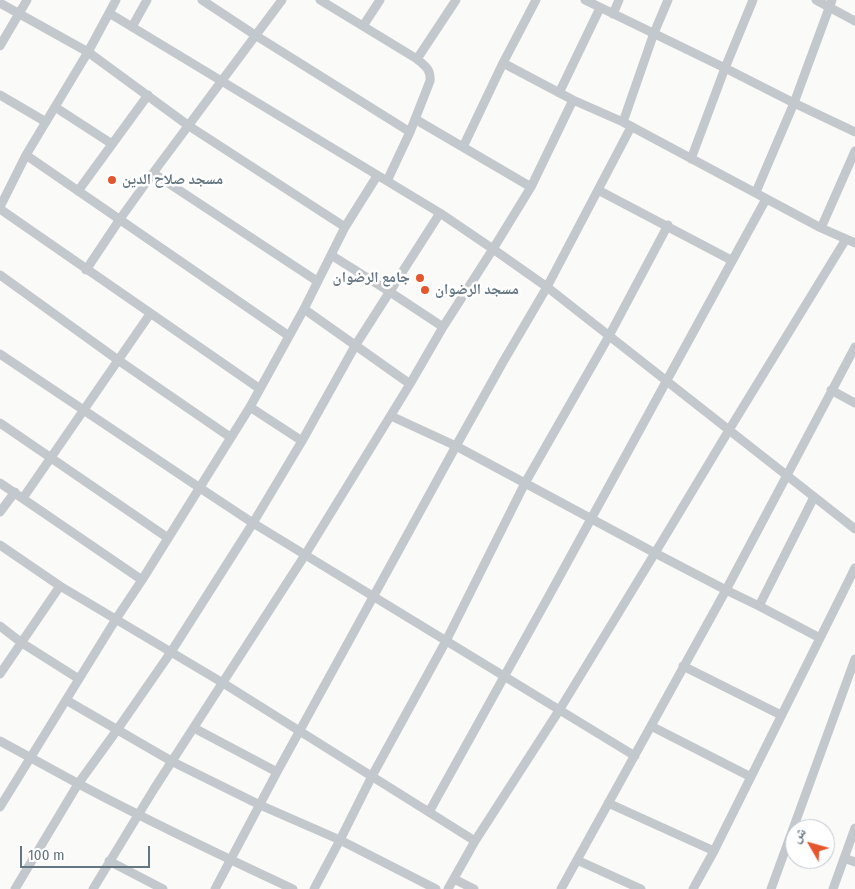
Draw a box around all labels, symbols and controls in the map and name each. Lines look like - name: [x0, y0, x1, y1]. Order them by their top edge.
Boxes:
- place label: مسجد صلاح الدين: [122, 171, 223, 189]
- marker: مسجد صلاح الدين: [106, 174, 118, 186]
- place label: جامع الرضوان: [333, 269, 410, 287]
- marker: جامع الرضوان: [414, 272, 426, 284]
- place label: مسجد الرضوان: [435, 281, 519, 299]
- marker: مسجد الرضوان: [419, 284, 431, 296]
- north arrow: [785, 819, 835, 869]
- text: ش: [787, 824, 810, 846]
- scale bar: [22, 836, 152, 868]
- text: 100 m: [28, 846, 65, 864]

